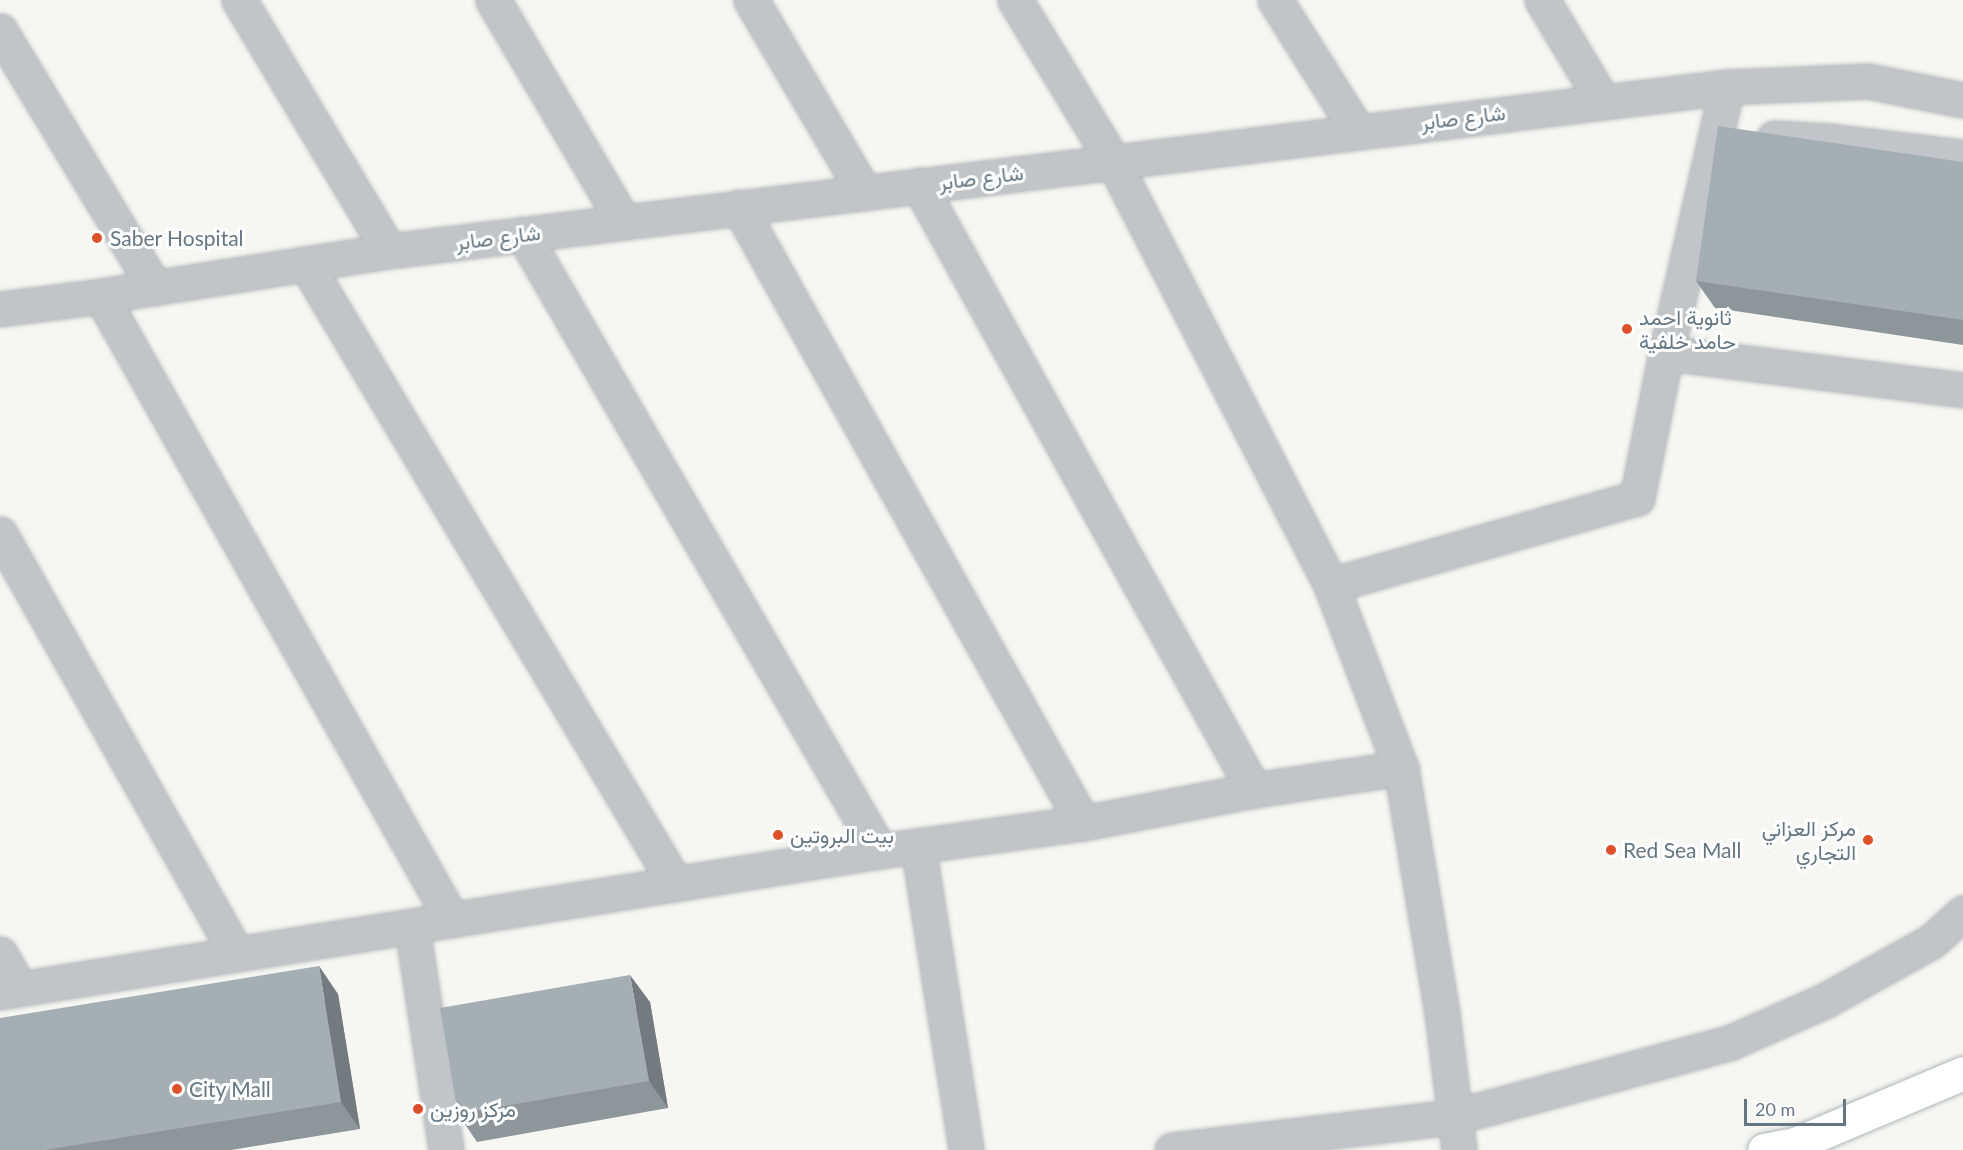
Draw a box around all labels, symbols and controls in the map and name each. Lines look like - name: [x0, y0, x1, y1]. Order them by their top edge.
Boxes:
- street label: شارع صابر: [1419, 99, 1507, 135]
- street label: شارع صابر: [937, 159, 1025, 195]
- street label: شارع صابر: [454, 219, 542, 255]
- place label: Saber Hospital: [110, 225, 244, 251]
- marker: Saber Hospital: [88, 229, 106, 247]
- place label: ثانوية احمد حامد خلفية: [1639, 304, 1736, 354]
- marker: ثانوية احمد حامد خلفية: [1620, 322, 1634, 336]
- place label: مركز العزاني التجاري: [1762, 815, 1856, 865]
- place label: بيت البروتين: [790, 822, 894, 848]
- marker: بيت البروتين: [771, 828, 785, 842]
- marker: مركز العزاني التجاري: [1861, 833, 1875, 847]
- place label: Red Sea Mall: [1623, 837, 1741, 863]
- marker: Red Sea Mall: [1604, 843, 1618, 857]
- place label: City Mall: [189, 1076, 271, 1102]
- marker: City Mall: [170, 1082, 184, 1096]
- scale bar: [1747, 1087, 1849, 1125]
- place label: مركز روزين: [430, 1096, 516, 1122]
- text: 20 m: [1755, 1098, 1795, 1120]
- marker: مركز روزين: [411, 1102, 425, 1116]

